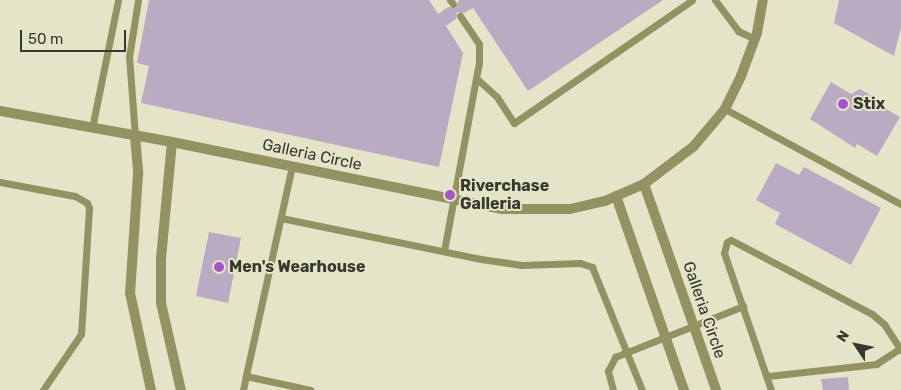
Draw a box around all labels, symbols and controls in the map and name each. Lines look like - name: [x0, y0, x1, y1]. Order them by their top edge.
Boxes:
- scale bar: [22, 20, 129, 52]
- text: 50 m: [28, 30, 63, 48]
- place label: Stix: [853, 94, 885, 114]
- marker: Stix: [837, 98, 849, 110]
- street label: Galleria Circle: [260, 135, 364, 175]
- place label: Riverchase Galleria: [460, 176, 549, 214]
- marker: Riverchase Galleria: [444, 189, 456, 201]
- place label: Men's Wearhouse: [229, 257, 366, 277]
- street label: Galleria Circle: [678, 259, 730, 361]
- marker: Men's Wearhouse: [213, 261, 225, 273]
- north arrow: [831, 320, 881, 370]
- text: N: [833, 327, 853, 345]

